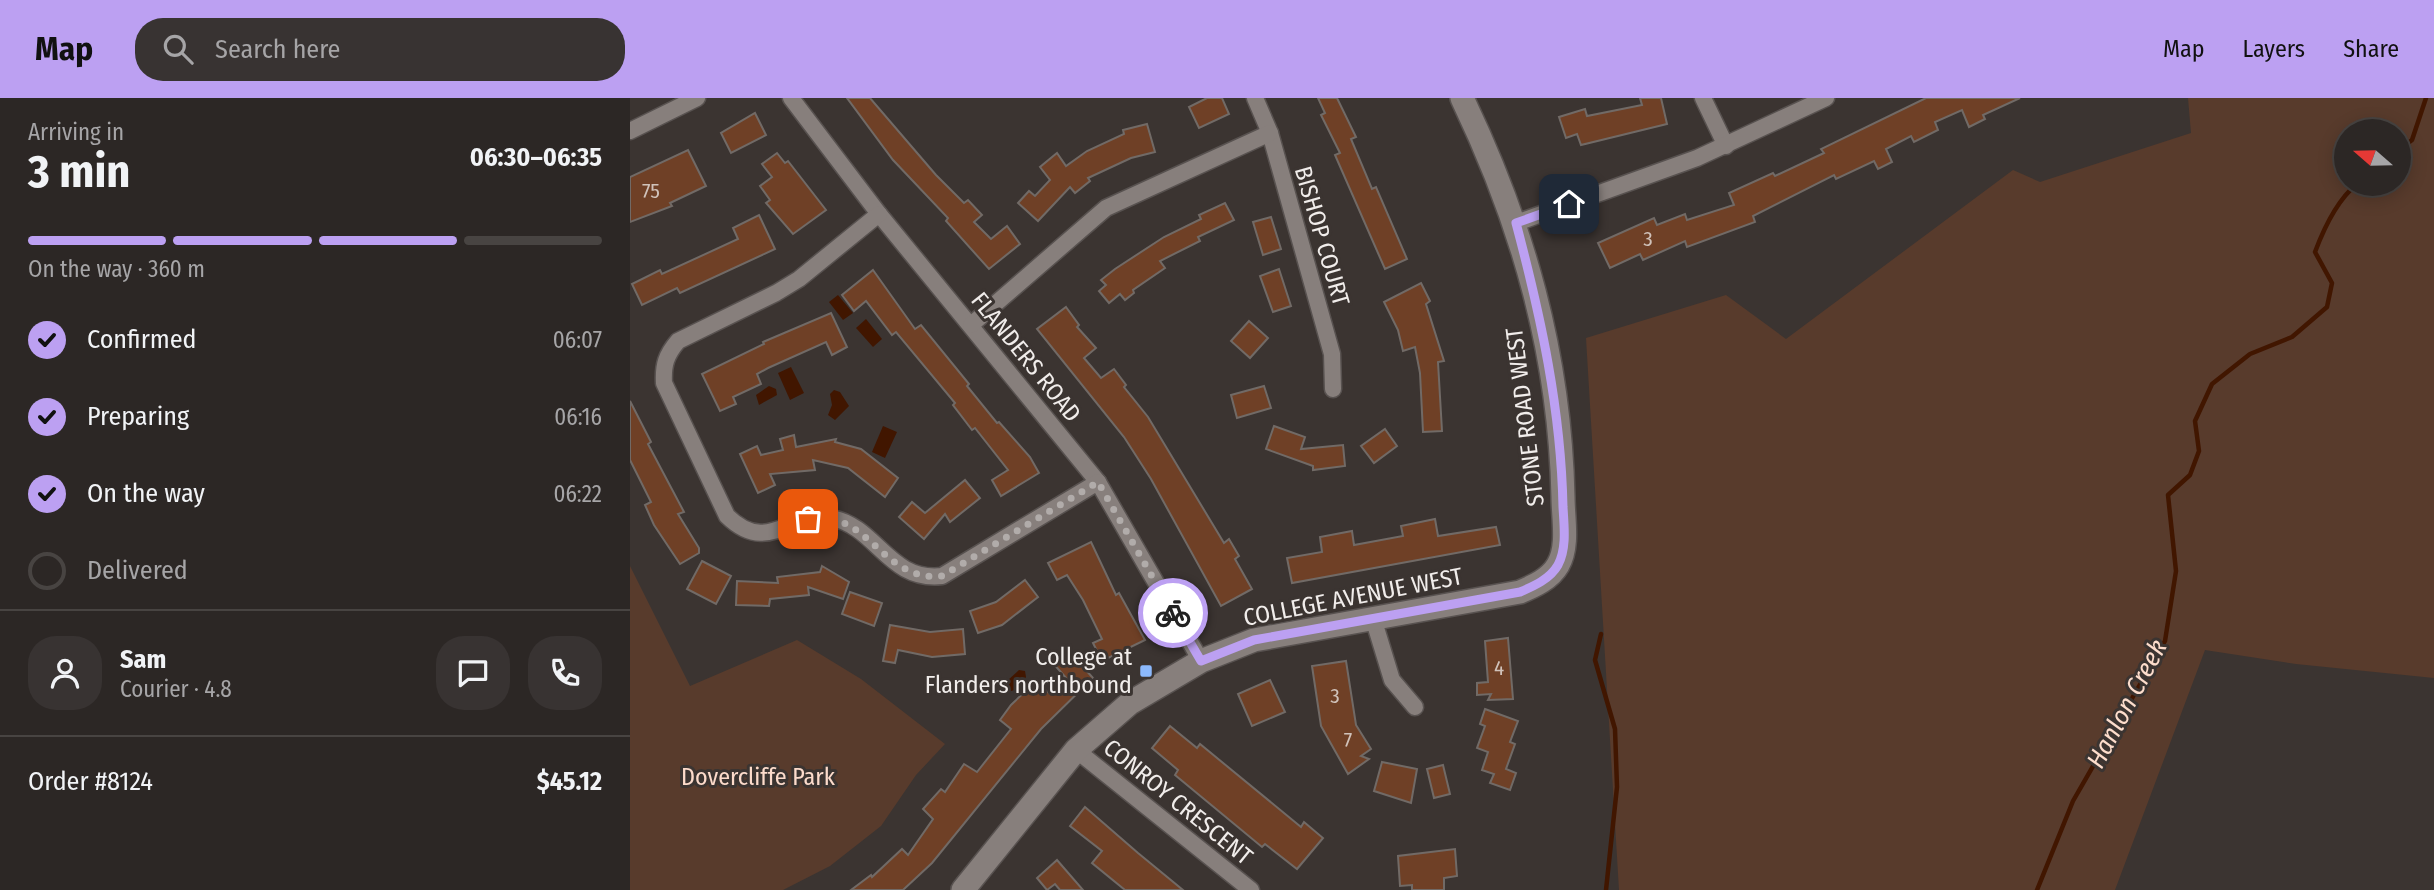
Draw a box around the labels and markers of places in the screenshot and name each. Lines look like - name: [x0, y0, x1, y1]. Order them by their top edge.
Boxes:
- pin: [1539, 174, 1599, 234]
- pin: [778, 489, 838, 549]
- place label: College at Flanders northbound: [925, 643, 1132, 699]
- marker: College at Flanders northbound: [1138, 663, 1154, 679]

